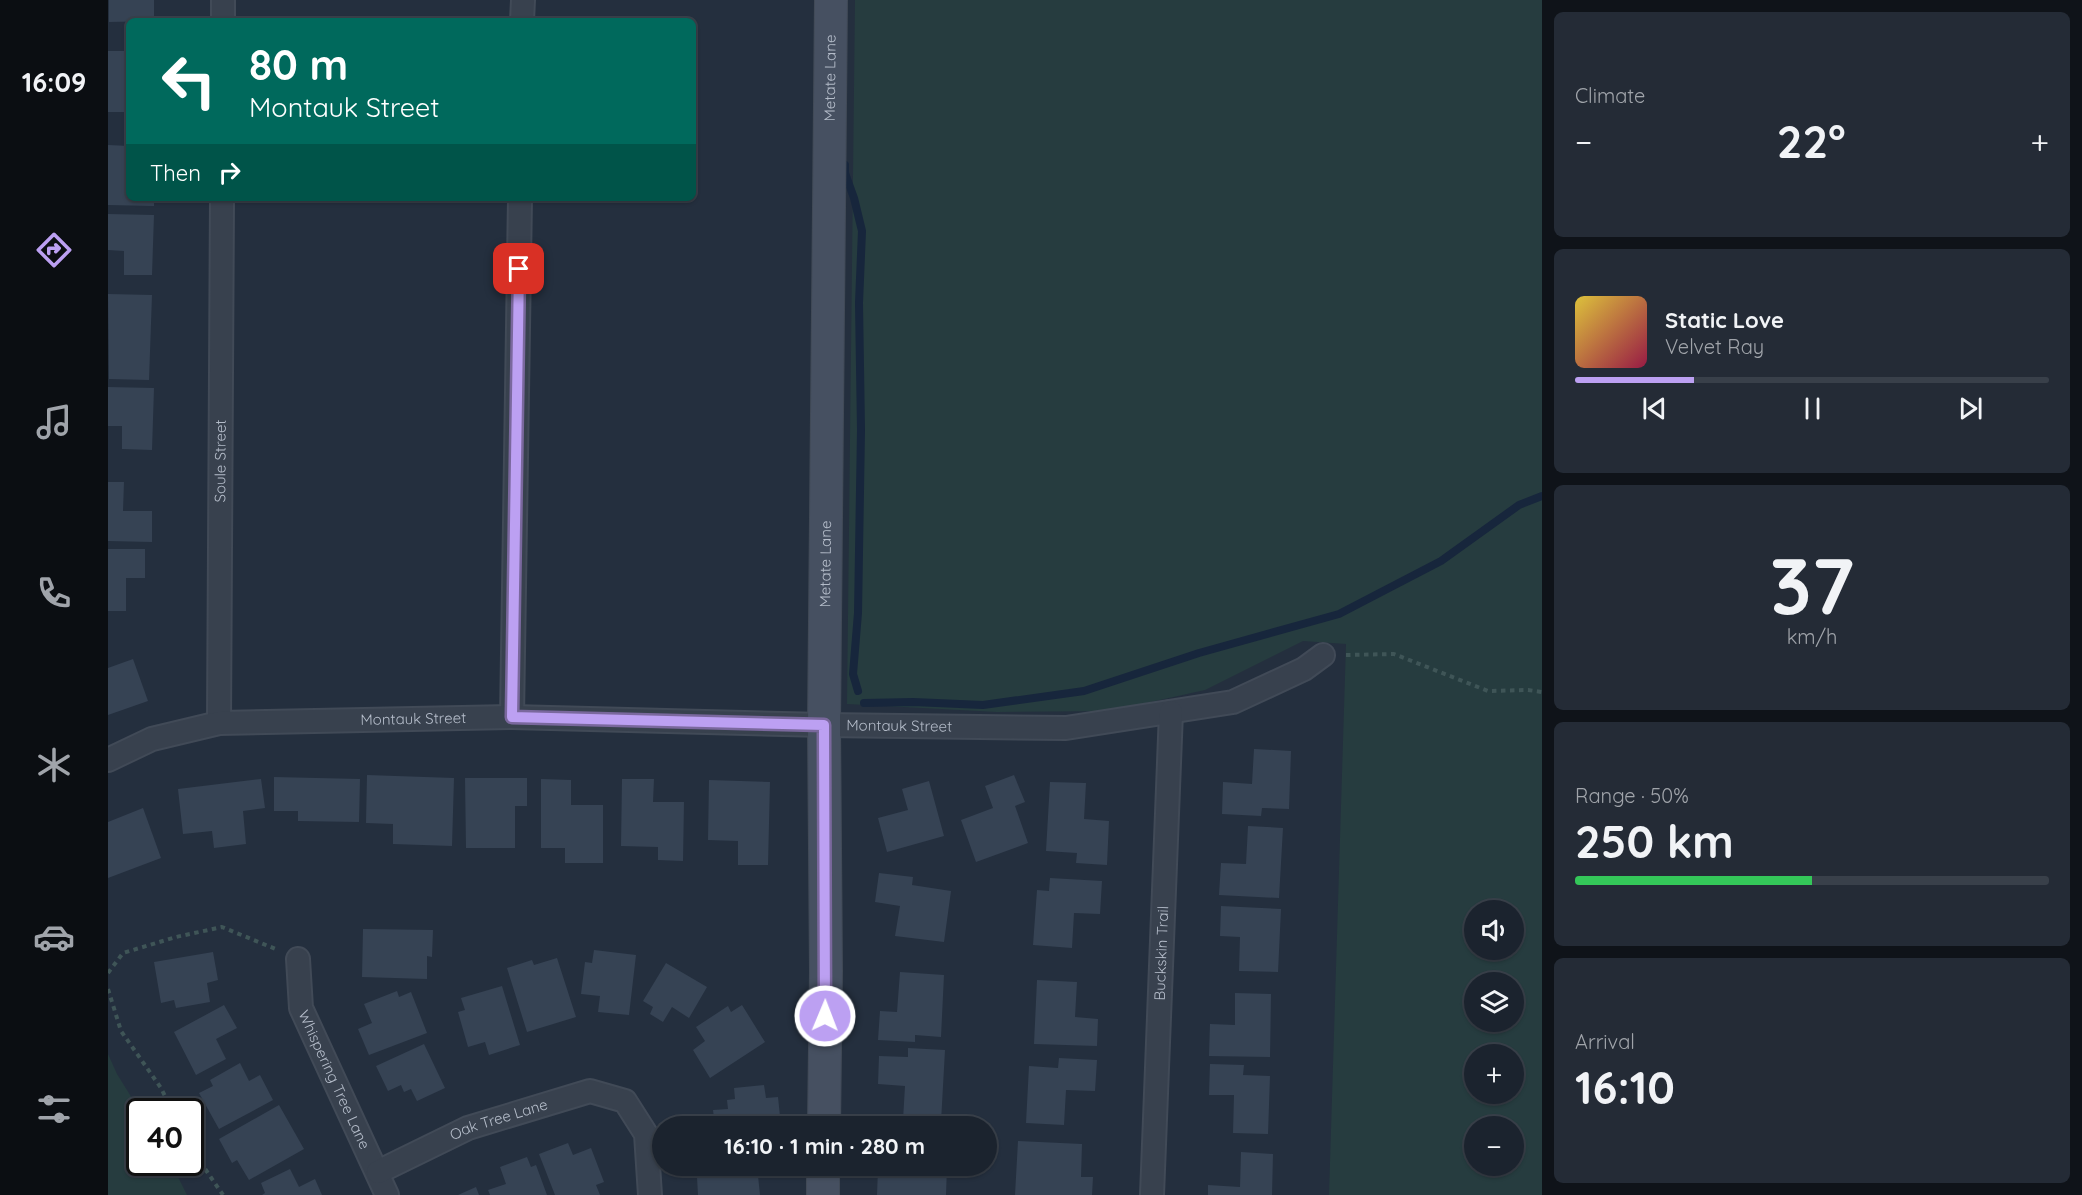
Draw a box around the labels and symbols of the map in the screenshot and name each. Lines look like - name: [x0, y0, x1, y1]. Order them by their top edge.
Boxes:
- street label: Metate Lane: [820, 34, 840, 122]
- pin: [493, 243, 544, 294]
- street label: Soule Street: [210, 419, 230, 503]
- street label: Metate Lane: [815, 520, 835, 608]
- street label: Montauk Street: [360, 708, 466, 729]
- street label: Montauk Street: [846, 715, 952, 736]
- street label: Buckskin Trail: [1150, 905, 1172, 1001]
- position arrow: [793, 984, 857, 1048]
- street label: Whispering Tree Lane: [294, 1007, 375, 1152]
- street label: Oak Tree Lane: [447, 1094, 550, 1144]
- speed limit sign: 40: [126, 1098, 204, 1176]

